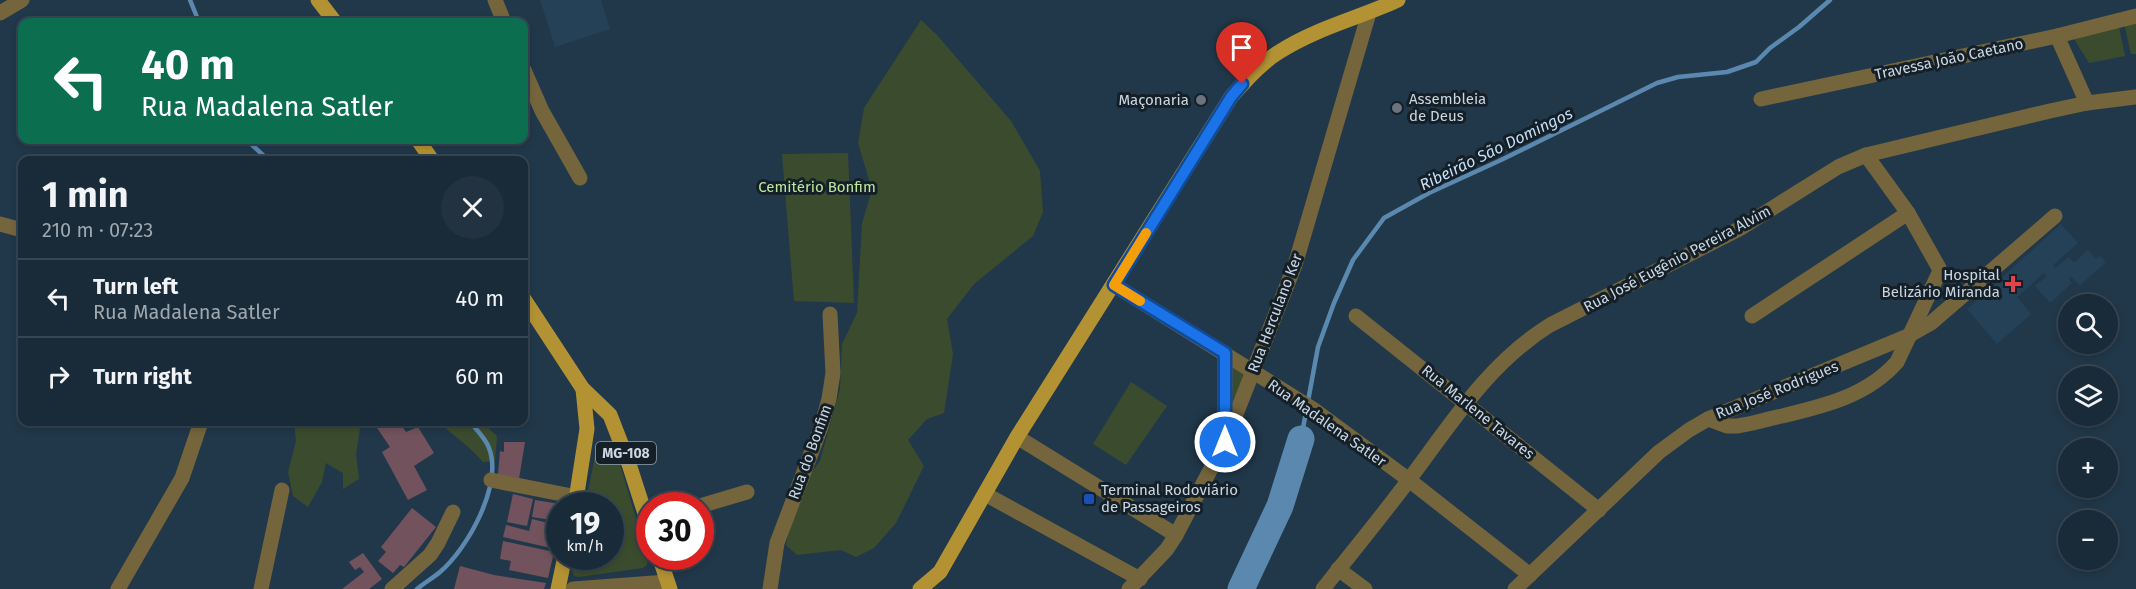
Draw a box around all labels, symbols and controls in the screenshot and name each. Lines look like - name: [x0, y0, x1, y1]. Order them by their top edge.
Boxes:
- pin: [1216, 22, 1267, 84]
- icon: arrive: [1225, 31, 1258, 64]
- street label: Travessa João Caetano: [1873, 34, 2025, 84]
- text: 40 m: [141, 40, 235, 90]
- icon: left: [42, 42, 120, 120]
- place label: Assembleia de Deus: [1409, 90, 1486, 125]
- text: Rua Madalena Satler: [141, 91, 393, 123]
- place label: Maçonaria: [1118, 91, 1189, 109]
- marker: Maçonaria: [1194, 93, 1208, 107]
- marker: Assembleia de Deus: [1390, 101, 1404, 115]
- water label: Ribeirão São Domingos: [1416, 104, 1576, 194]
- text: 1 min: [42, 173, 129, 217]
- button: close: [441, 176, 504, 239]
- park label: Cemitério Bonfim: [758, 178, 876, 196]
- street label: Rua José Eugênio Pereira Alvim: [1580, 202, 1774, 316]
- text: 210 m · 07:23: [42, 218, 153, 242]
- street label: Rua Herculano Ker: [1244, 251, 1306, 375]
- place label: Hospital Belizário Miranda: [1882, 266, 2001, 301]
- text: Turn left: [93, 273, 178, 300]
- marker: Hospital Belizário Miranda: [2004, 275, 2022, 293]
- icon: left: [42, 282, 75, 315]
- text: 40 m: [455, 285, 504, 312]
- map controls: [2058, 294, 2118, 570]
- button: search: [2058, 294, 2118, 354]
- text: Rua Madalena Satler: [93, 300, 280, 324]
- street label: Rua José Rodrigues: [1713, 357, 1841, 423]
- icon: right: [42, 360, 75, 393]
- street label: Rua Marlene Tavares: [1418, 361, 1538, 463]
- text: Turn right: [93, 363, 192, 390]
- text: 60 m: [455, 363, 504, 390]
- button: layers: [2058, 366, 2118, 426]
- street label: Rua Madalena Satler: [1264, 375, 1390, 471]
- street label: Rua do Bonfim: [784, 402, 836, 502]
- position arrow: [1193, 410, 1257, 474]
- button: +: [2058, 438, 2118, 498]
- road number: MG-108: [596, 442, 656, 464]
- place label: Terminal Rodoviário de Passageiros: [1101, 481, 1238, 516]
- speed limit sign: 30: [636, 492, 714, 570]
- marker: Terminal Rodoviário de Passageiros: [1082, 492, 1096, 506]
- text: 19: [570, 506, 600, 542]
- button: −: [2058, 510, 2118, 570]
- text: km/h: [566, 537, 604, 555]

